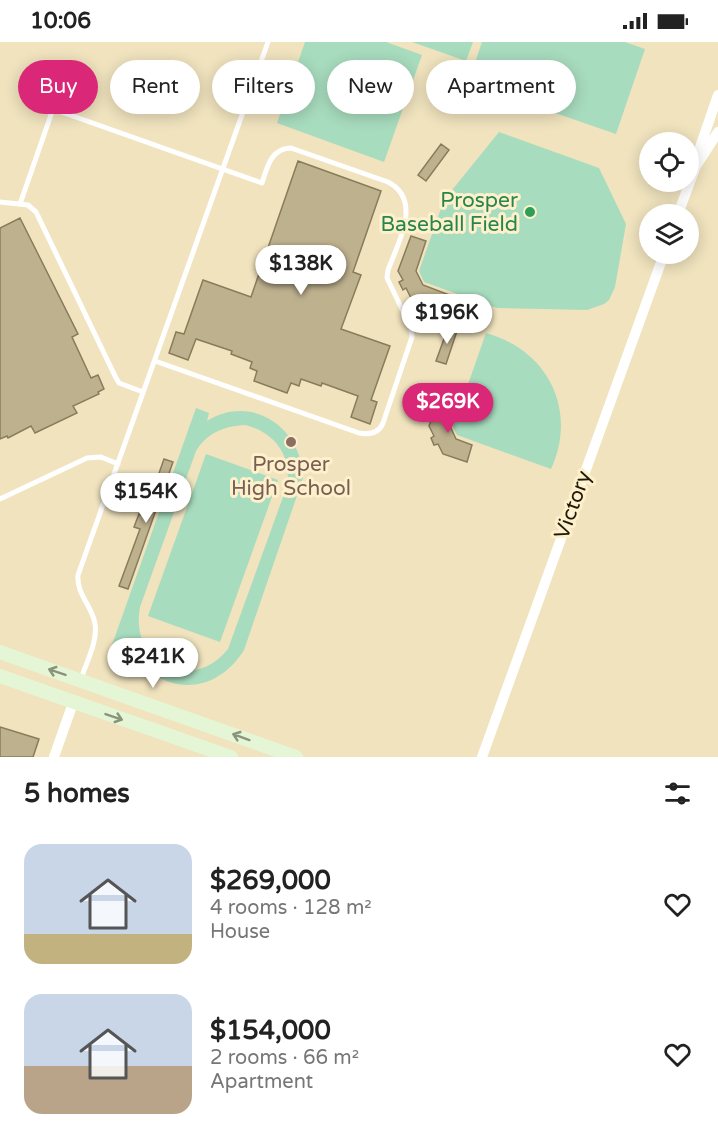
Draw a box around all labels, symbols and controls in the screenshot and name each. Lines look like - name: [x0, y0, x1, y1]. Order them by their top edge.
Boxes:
- text: 10:06: [30, 8, 91, 34]
- chip: Buy: [18, 60, 98, 114]
- chip: Rent: [110, 60, 200, 114]
- chip: Filters: [212, 60, 315, 114]
- chip: New: [327, 60, 414, 114]
- chip: Apartment: [426, 60, 576, 114]
- map controls: [639, 132, 699, 264]
- button: locate: [639, 132, 699, 192]
- place label: Prosper Baseball Field: [381, 188, 518, 237]
- button: layers: [639, 204, 699, 264]
- marker: Prosper Baseball Field: [523, 205, 537, 219]
- pin: $138K: [259, 245, 343, 296]
- text: $138K: [269, 252, 333, 276]
- pin: $196K: [405, 294, 489, 345]
- text: $196K: [415, 301, 479, 325]
- pin: $269K: [406, 383, 490, 434]
- text: $269K: [416, 390, 480, 414]
- marker: Prosper High School: [284, 435, 298, 449]
- place label: Prosper High School: [231, 452, 351, 501]
- street label: Victory: [549, 467, 597, 543]
- pin: $154K: [104, 473, 188, 524]
- text: $154K: [114, 480, 178, 504]
- pin: $241K: [111, 638, 195, 689]
- text: $241K: [121, 645, 185, 669]
- one-way arrow: [48, 666, 67, 677]
- one-way arrow: [104, 712, 123, 723]
- one-way arrow: [232, 731, 251, 742]
- icon: filters: [661, 777, 694, 810]
- text: 5 homes: [24, 778, 130, 809]
- text: $269,000: [210, 865, 331, 896]
- icon: home: [72, 868, 144, 940]
- icon: heart: [661, 888, 694, 921]
- text: 4 rooms · 128 m²: [210, 896, 372, 920]
- text: House: [210, 920, 270, 944]
- text: $154,000: [210, 1015, 331, 1046]
- icon: home: [72, 1018, 144, 1090]
- icon: heart: [661, 1038, 694, 1071]
- text: 2 rooms · 66 m²: [210, 1046, 359, 1070]
- text: Apartment: [210, 1070, 313, 1094]

